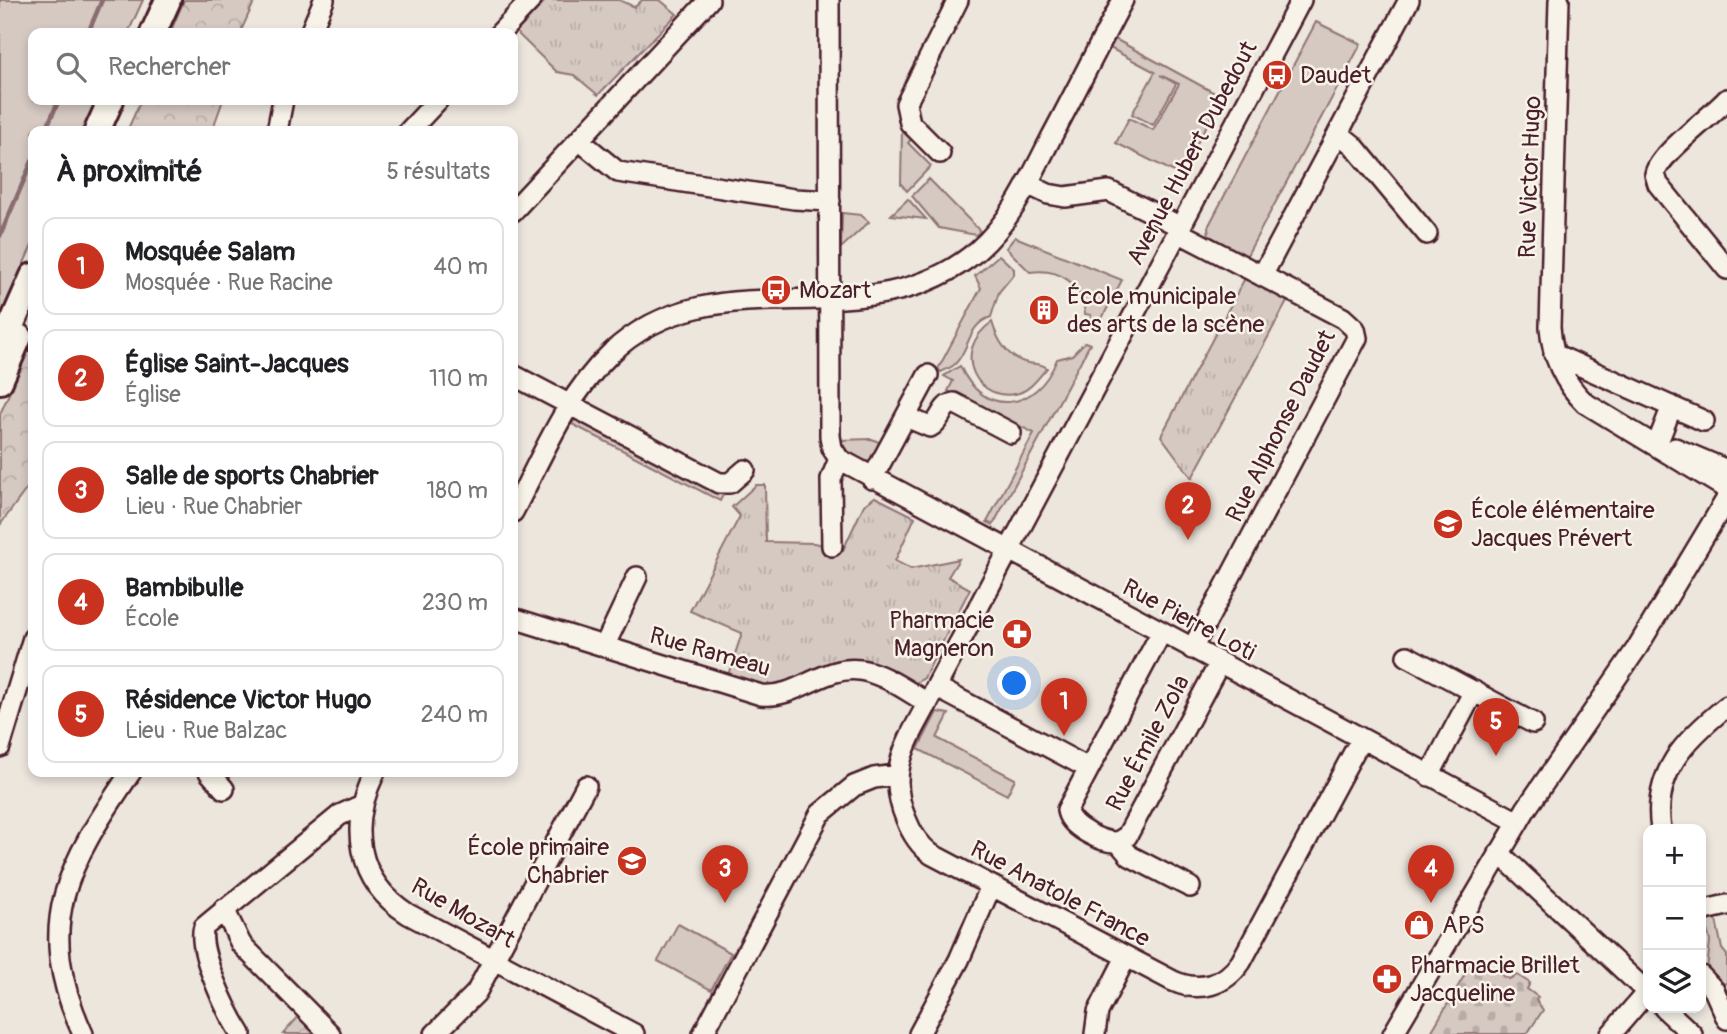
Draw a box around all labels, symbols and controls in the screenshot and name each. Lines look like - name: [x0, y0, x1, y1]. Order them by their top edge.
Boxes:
- search box: [28, 28, 518, 105]
- street label: Avenue Hubert Dubedout: [1121, 36, 1264, 270]
- icon: search: [52, 48, 90, 86]
- text: Rechercher: [108, 51, 231, 83]
- bus stop icon: Daudet: [1260, 58, 1294, 92]
- place label: Daudet: [1300, 61, 1372, 90]
- street label: Rue Victor Hugo: [1513, 95, 1547, 259]
- text: À proximité: [56, 153, 202, 190]
- text: 5 résultats: [386, 157, 490, 186]
- text: Mosquée Salam: [125, 236, 295, 268]
- text: 1: [77, 252, 86, 281]
- text: 40 m: [434, 252, 488, 281]
- text: Mosquée · Rue Racine: [125, 268, 333, 297]
- bus stop icon: Mozart: [759, 273, 793, 307]
- place label: Mozart: [799, 276, 871, 305]
- place label: École municipale des arts de la scène: [1067, 282, 1265, 339]
- building icon: École municipale des arts de la scène: [1027, 293, 1061, 327]
- street label: Rue Alphonse Daudet: [1220, 325, 1342, 527]
- text: Église Saint-Jacques: [125, 348, 349, 380]
- text: 2: [75, 364, 87, 393]
- text: 110 m: [429, 364, 488, 393]
- text: Église: [125, 380, 181, 409]
- text: Salle de sports Chabrier: [125, 460, 379, 492]
- text: 3: [75, 476, 87, 505]
- text: 180 m: [426, 476, 488, 505]
- pin: 2: [1165, 482, 1211, 540]
- text: Lieu · Rue Chabrier: [125, 492, 302, 521]
- place label: École élémentaire Jacques Prévert: [1471, 496, 1655, 553]
- school or university icon: École élémentaire Jacques Prévert: [1431, 507, 1465, 541]
- text: Bambibulle: [125, 572, 243, 604]
- street label: Rue Pierre Loti: [1118, 573, 1260, 667]
- text: 4: [74, 588, 88, 617]
- text: 230 m: [422, 588, 488, 617]
- text: École: [125, 604, 179, 633]
- place label: Pharmacie Magneron: [889, 606, 994, 663]
- pharmacy icon: Pharmacie Magneron: [1000, 617, 1034, 651]
- street label: Rue Rameau: [646, 621, 774, 683]
- your location: [997, 666, 1031, 700]
- street label: Rue Émile Zola: [1100, 670, 1196, 816]
- pin: 1: [1041, 678, 1087, 736]
- text: Résidence Victor Hugo: [125, 684, 371, 716]
- pin: 5: [1473, 698, 1519, 756]
- text: 5: [75, 700, 87, 729]
- text: 240 m: [421, 700, 488, 729]
- text: Lieu · Rue Balzac: [125, 716, 287, 745]
- map controls: [1643, 824, 1706, 1013]
- button: +: [1643, 824, 1706, 887]
- place label: École primaire Chabrier: [467, 833, 609, 890]
- street label: Rue Anatole France: [965, 834, 1155, 954]
- school or university icon: École primaire Chabrier: [615, 844, 649, 878]
- pin: 3: [702, 845, 748, 903]
- pin: 4: [1408, 845, 1454, 903]
- street label: Rue Mozart: [406, 872, 520, 954]
- button: −: [1643, 887, 1706, 950]
- shop icon: APS: [1402, 908, 1436, 942]
- place label: APS: [1442, 911, 1485, 940]
- button: layers: [1643, 950, 1706, 1013]
- place label: Pharmacie Brillet Jacqueline: [1410, 951, 1580, 1008]
- pharmacy icon: Pharmacie Brillet Jacqueline: [1370, 962, 1404, 996]

